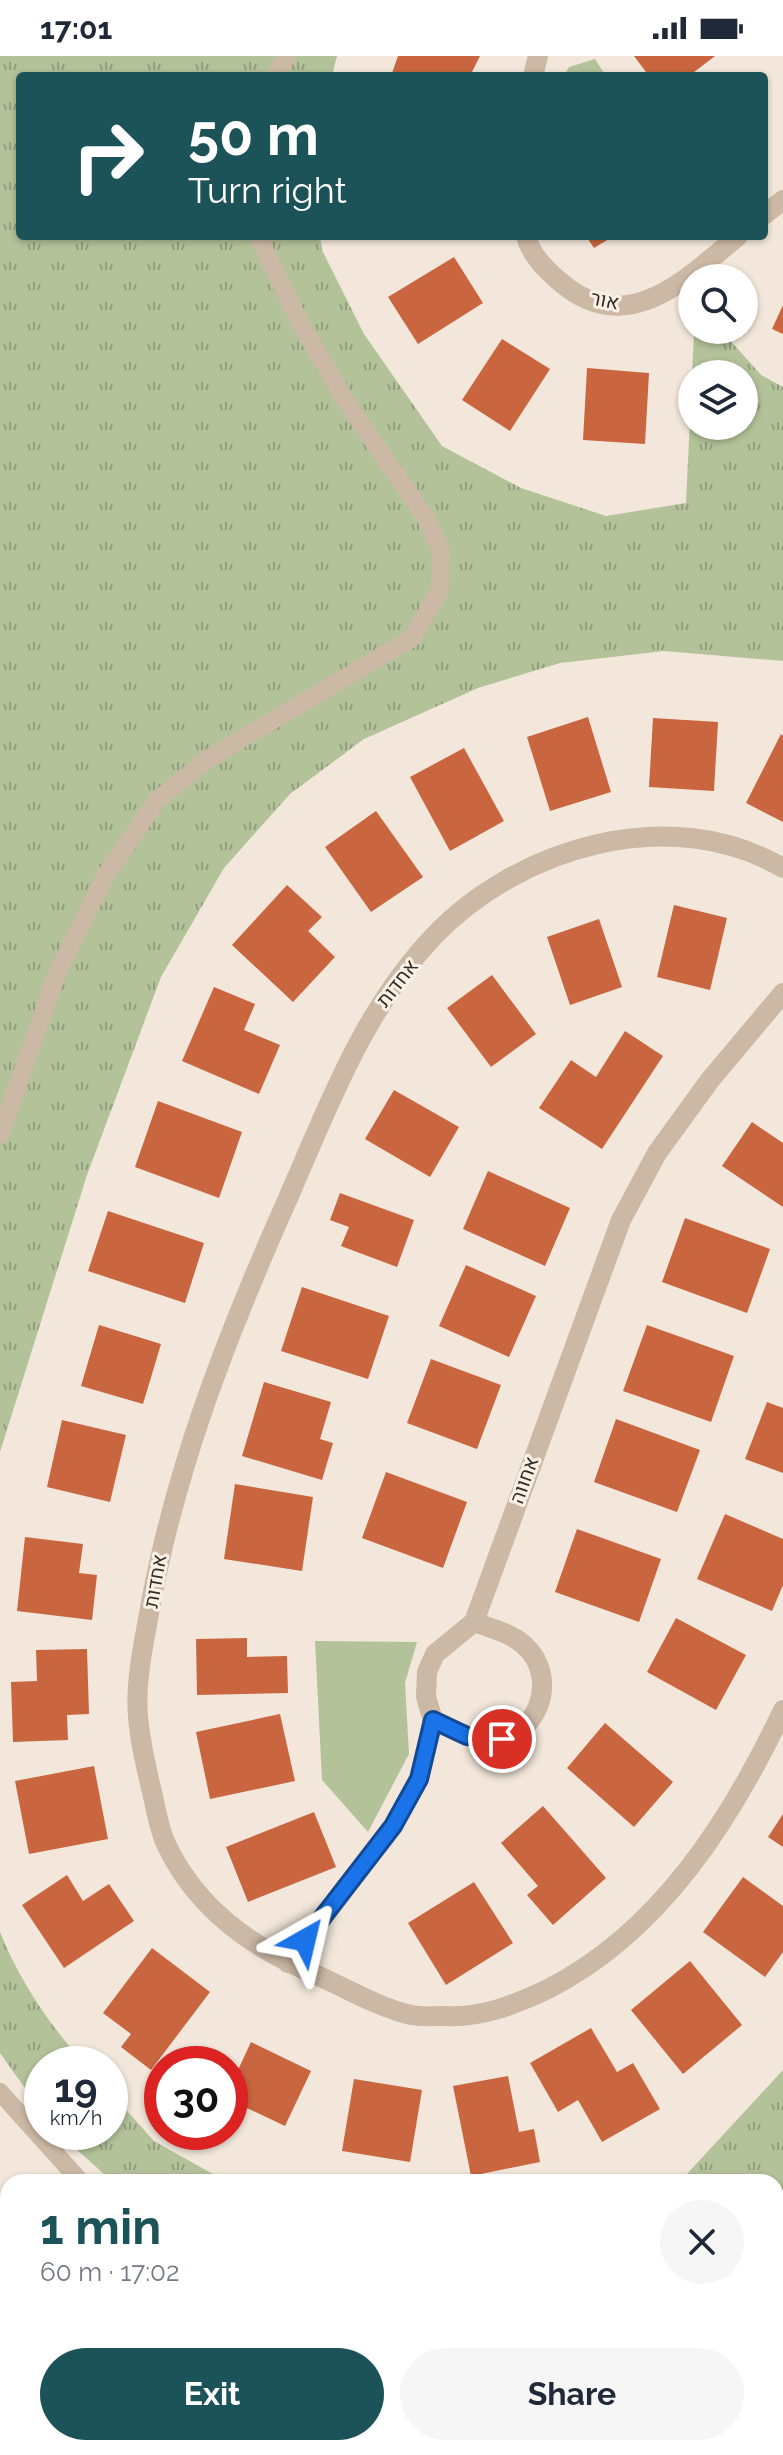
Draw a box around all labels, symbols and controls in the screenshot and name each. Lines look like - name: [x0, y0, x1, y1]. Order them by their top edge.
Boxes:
- text: 17:01: [40, 11, 112, 46]
- text: 50 m: [188, 102, 319, 168]
- icon: right: [56, 104, 160, 208]
- text: Turn right: [188, 169, 347, 211]
- map controls: [678, 264, 758, 440]
- button: search: [678, 264, 758, 344]
- street label: אור: [589, 285, 621, 315]
- button: layers: [678, 360, 758, 440]
- street label: אחדות: [371, 954, 423, 1012]
- street label: אחווה: [504, 1453, 544, 1507]
- street label: אחדות: [139, 1552, 171, 1610]
- pin: [468, 1705, 536, 1773]
- icon: arrive: [480, 1717, 524, 1761]
- position arrow: [263, 1898, 347, 1982]
- speed limit sign: 30: [144, 2046, 248, 2150]
- text: 19: [54, 2064, 98, 2111]
- text: km/h: [50, 2106, 102, 2130]
- text: 1 min: [40, 2199, 161, 2255]
- button: close: [660, 2200, 744, 2284]
- text: 60 m · 17:02: [40, 2257, 180, 2287]
- button: Exit: [40, 2348, 384, 2440]
- button: Share: [400, 2348, 744, 2440]

